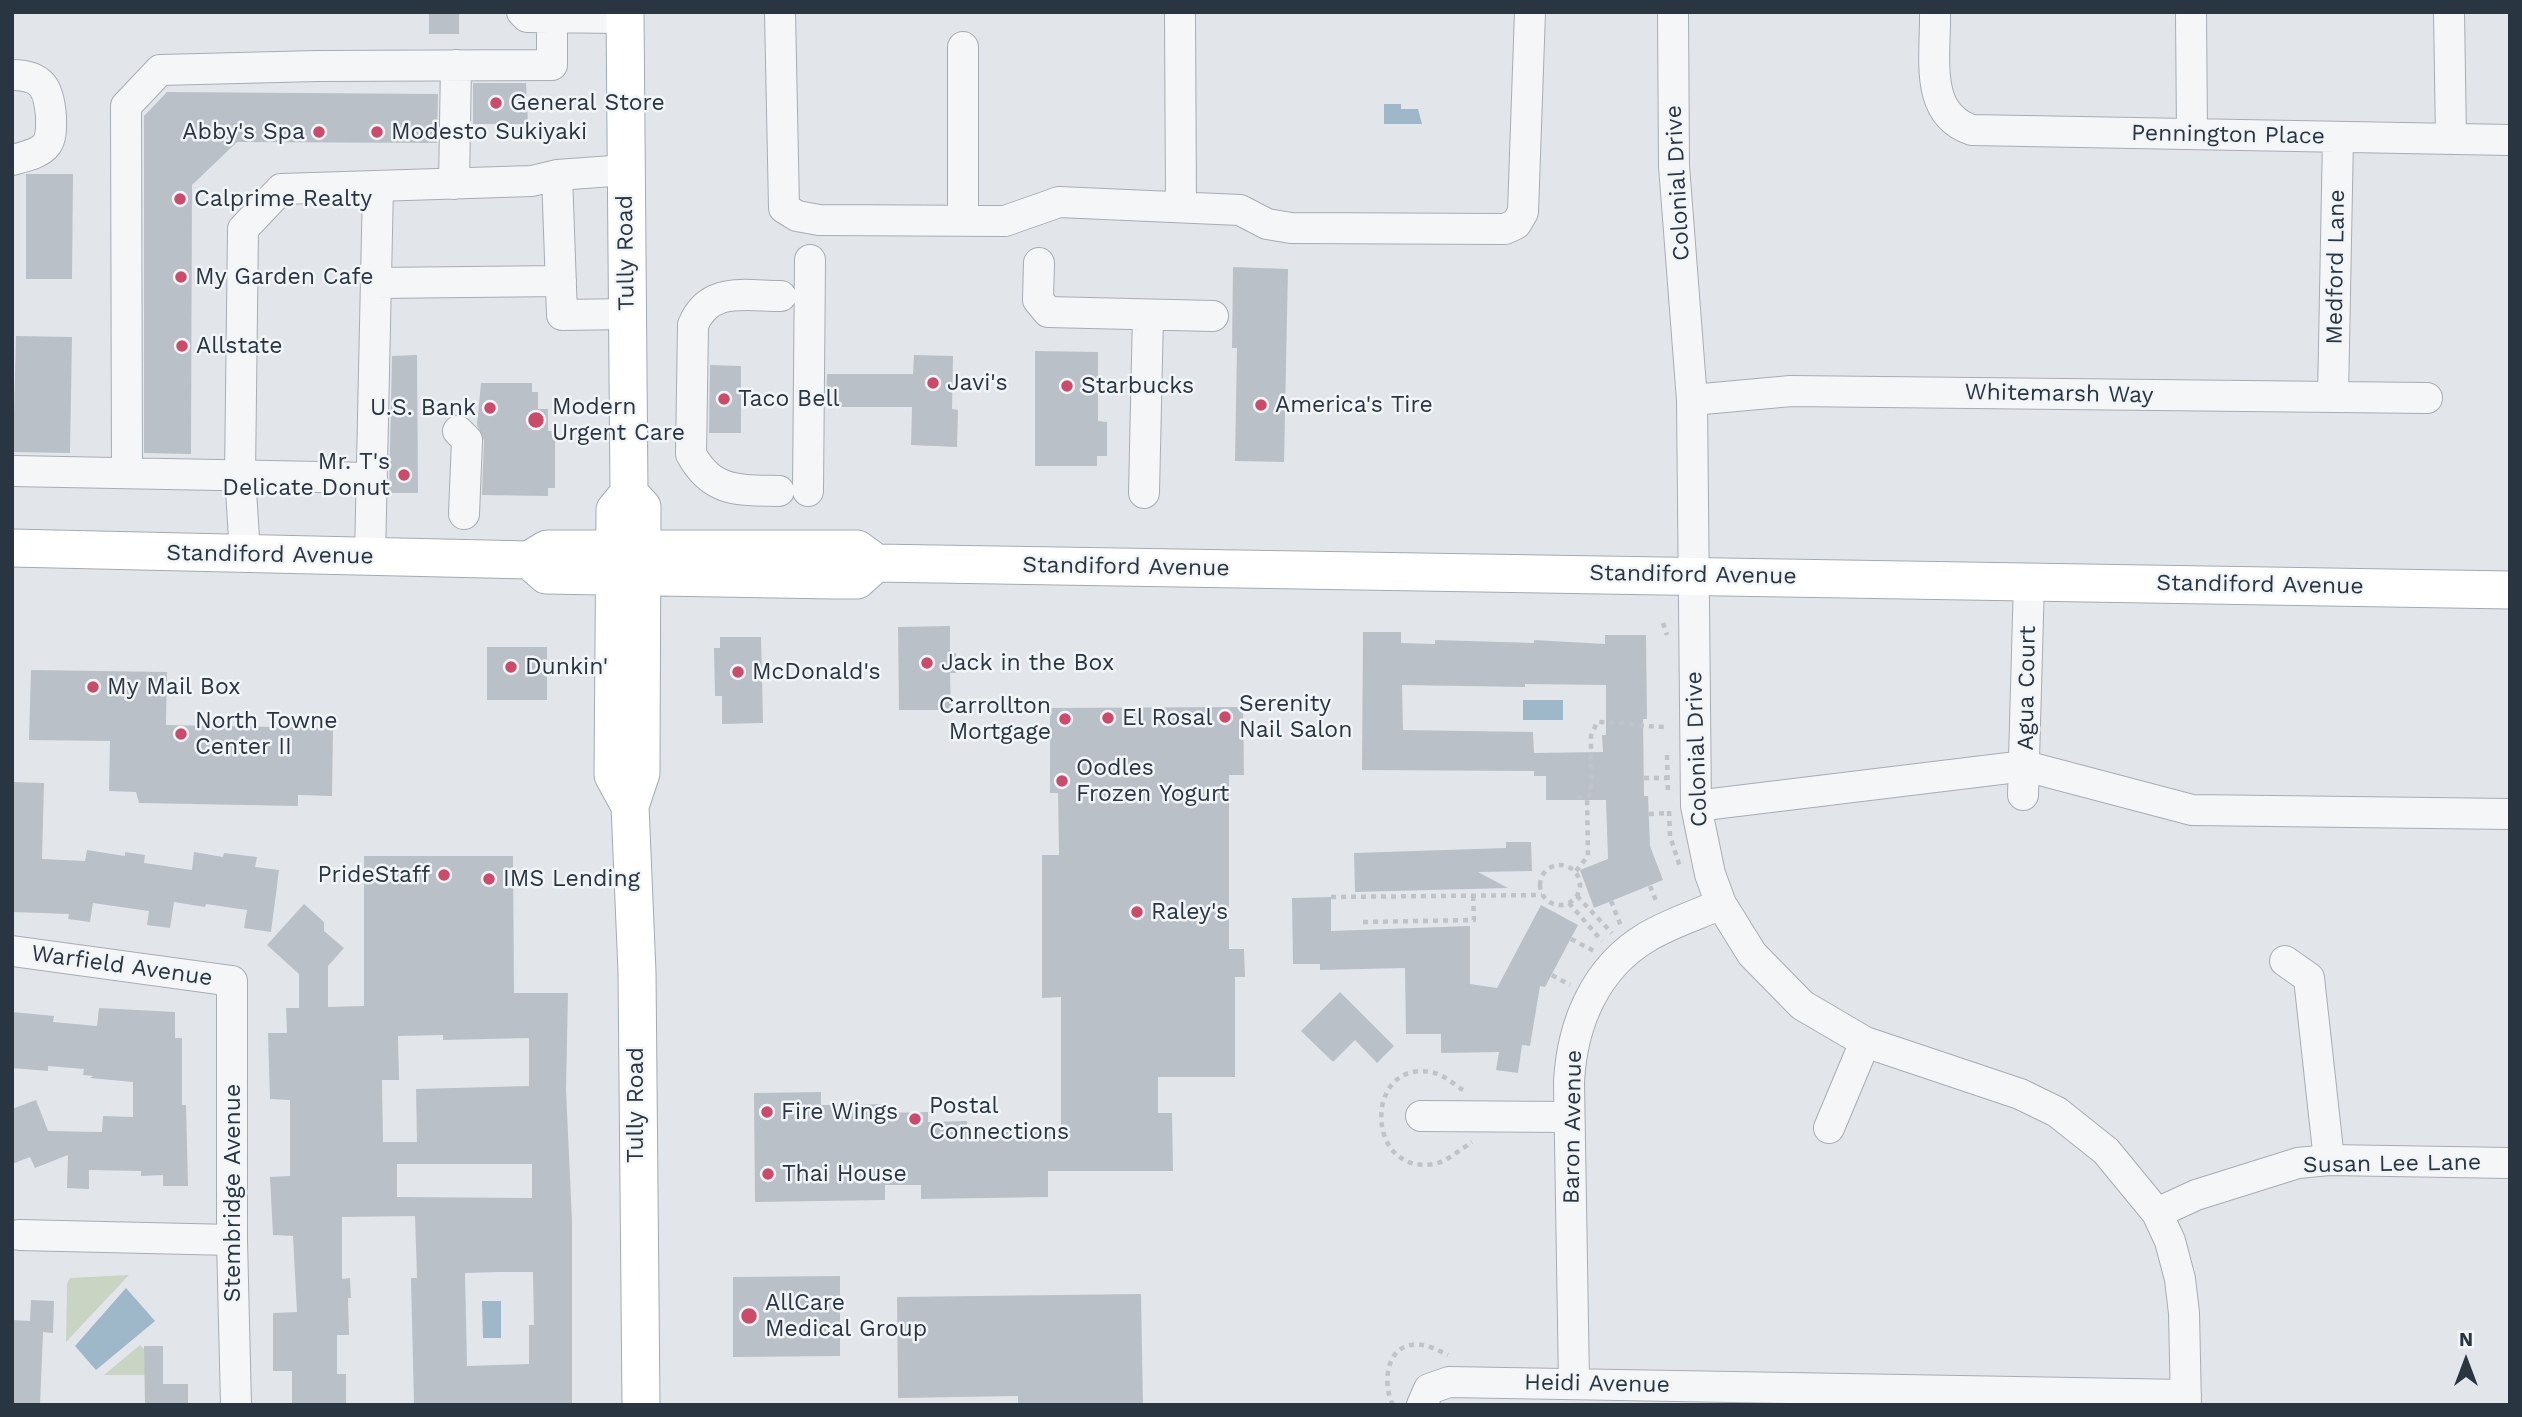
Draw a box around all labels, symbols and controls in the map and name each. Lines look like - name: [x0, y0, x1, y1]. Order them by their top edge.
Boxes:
- place label: General Store: [510, 89, 665, 117]
- marker: General Store: [488, 95, 504, 111]
- street label: Colonial Drive: [1660, 104, 1696, 262]
- place label: Abby's Spa: [182, 118, 305, 146]
- place label: Modesto Sukiyaki: [391, 118, 587, 146]
- street label: Pennington Place: [2131, 120, 2325, 150]
- marker: Abby's Spa: [311, 124, 327, 140]
- marker: Modesto Sukiyaki: [369, 124, 385, 140]
- place label: Calprime Realty: [194, 185, 372, 213]
- street label: Medford Lane: [2321, 189, 2351, 345]
- marker: Calprime Realty: [172, 191, 188, 207]
- street label: Tully Road: [611, 195, 641, 311]
- place label: My Garden Cafe: [195, 263, 373, 291]
- marker: My Garden Cafe: [173, 269, 189, 285]
- place label: Allstate: [196, 332, 282, 360]
- marker: Allstate: [174, 338, 190, 354]
- place label: Javi's: [947, 369, 1008, 397]
- place label: Starbucks: [1081, 372, 1194, 400]
- marker: Javi's: [925, 375, 941, 391]
- marker: Starbucks: [1059, 378, 1075, 394]
- street label: Whitemarsh Way: [1964, 379, 2154, 409]
- place label: Taco Bell: [738, 385, 839, 413]
- marker: Taco Bell: [716, 391, 732, 407]
- place label: America's Tire: [1275, 391, 1433, 419]
- place label: Modern Urgent Care: [552, 393, 685, 447]
- place label: U.S. Bank: [370, 394, 476, 422]
- marker: America's Tire: [1253, 397, 1269, 413]
- marker: U.S. Bank: [482, 400, 498, 416]
- marker: Modern Urgent Care: [526, 410, 546, 430]
- place label: Mr. T's Delicate Donut: [222, 448, 390, 502]
- marker: Mr. T's Delicate Donut: [396, 467, 412, 483]
- street label: Standiford Avenue: [166, 539, 374, 571]
- street label: Standiford Avenue: [1022, 551, 1230, 583]
- street label: Standiford Avenue: [1589, 559, 1797, 591]
- street label: Standiford Avenue: [2156, 569, 2364, 601]
- street label: Agua Court: [2012, 625, 2042, 751]
- place label: Jack in the Box: [941, 649, 1114, 677]
- place label: Dunkin': [525, 653, 608, 681]
- marker: Jack in the Box: [919, 655, 935, 671]
- place label: McDonald's: [752, 658, 881, 686]
- marker: Dunkin': [503, 659, 519, 675]
- marker: McDonald's: [730, 664, 746, 680]
- street label: Colonial Drive: [1680, 671, 1714, 827]
- place label: My Mail Box: [107, 673, 240, 701]
- marker: My Mail Box: [85, 679, 101, 695]
- place label: Serenity Nail Salon: [1239, 690, 1352, 744]
- place label: Carrollton Mortgage: [939, 692, 1051, 746]
- place label: El Rosal: [1122, 704, 1212, 732]
- place label: North Towne Center II: [195, 707, 337, 761]
- marker: Serenity Nail Salon: [1217, 709, 1233, 725]
- marker: El Rosal: [1100, 710, 1116, 726]
- marker: Carrollton Mortgage: [1057, 711, 1073, 727]
- marker: North Towne Center II: [173, 726, 189, 742]
- place label: Oodles Frozen Yogurt: [1076, 754, 1229, 808]
- marker: Oodles Frozen Yogurt: [1054, 773, 1070, 789]
- place label: PrideStaff: [318, 861, 430, 889]
- place label: IMS Lending: [503, 865, 640, 893]
- marker: PrideStaff: [436, 867, 452, 883]
- marker: IMS Lending: [481, 871, 497, 887]
- place label: Raley's: [1151, 898, 1228, 926]
- marker: Raley's: [1129, 904, 1145, 920]
- street label: Warfield Avenue: [30, 940, 214, 992]
- street label: Tully Road: [622, 1047, 650, 1163]
- street label: Baron Avenue: [1558, 1050, 1588, 1204]
- street label: Stembridge Avenue: [219, 1084, 247, 1302]
- place label: Postal Connections: [929, 1092, 1069, 1146]
- place label: Fire Wings: [781, 1098, 898, 1126]
- marker: Fire Wings: [759, 1104, 775, 1120]
- marker: Postal Connections: [907, 1111, 923, 1127]
- street label: Susan Lee Lane: [2303, 1149, 2481, 1179]
- place label: Thai House: [782, 1160, 907, 1188]
- marker: Thai House: [760, 1166, 776, 1182]
- place label: AllCare Medical Group: [765, 1289, 927, 1343]
- marker: AllCare Medical Group: [739, 1306, 759, 1326]
- north arrow: [2431, 1326, 2501, 1396]
- text: N: [2459, 1328, 2473, 1351]
- street label: Heidi Avenue: [1524, 1369, 1670, 1399]

